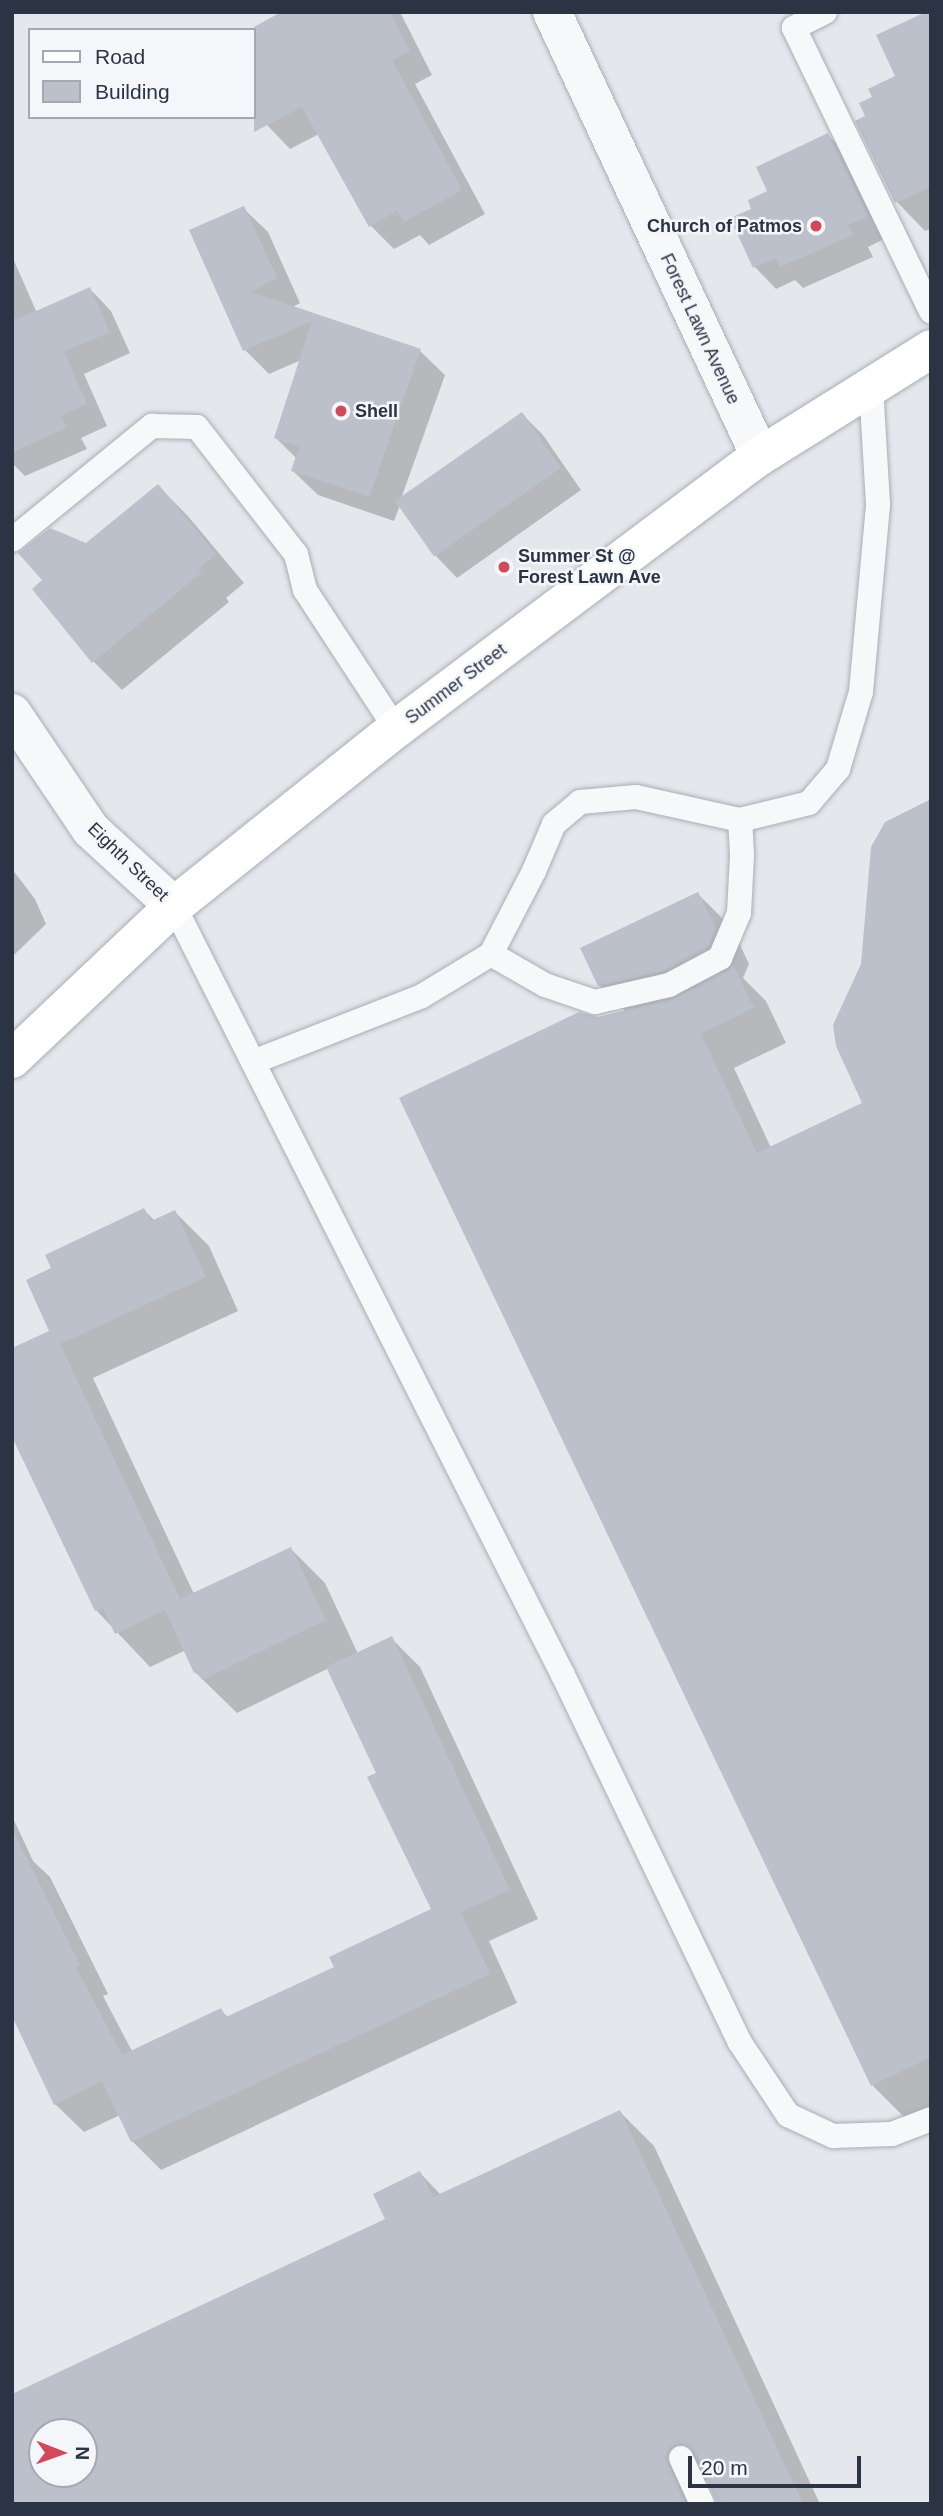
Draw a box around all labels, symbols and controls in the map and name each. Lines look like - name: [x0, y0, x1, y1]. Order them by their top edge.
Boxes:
- legend: [28, 28, 256, 119]
- text: Road: [95, 45, 145, 68]
- text: Building: [95, 80, 170, 103]
- place label: Church of Patmos: [647, 215, 802, 237]
- marker: Church of Patmos: [808, 218, 824, 234]
- street label: Forest Lawn Avenue: [655, 250, 745, 408]
- place label: Shell: [355, 400, 398, 422]
- marker: Shell: [333, 403, 349, 419]
- place label: Summer St @ Forest Lawn Ave: [518, 546, 661, 588]
- marker: Summer St @ Forest Lawn Ave: [496, 559, 512, 575]
- street label: Summer Street: [401, 639, 511, 729]
- street label: Eighth Street: [83, 818, 173, 906]
- north arrow: [28, 2418, 98, 2488]
- scale bar: [691, 2442, 864, 2486]
- text: N: [72, 2446, 93, 2460]
- text: 20 m: [701, 2456, 748, 2479]

